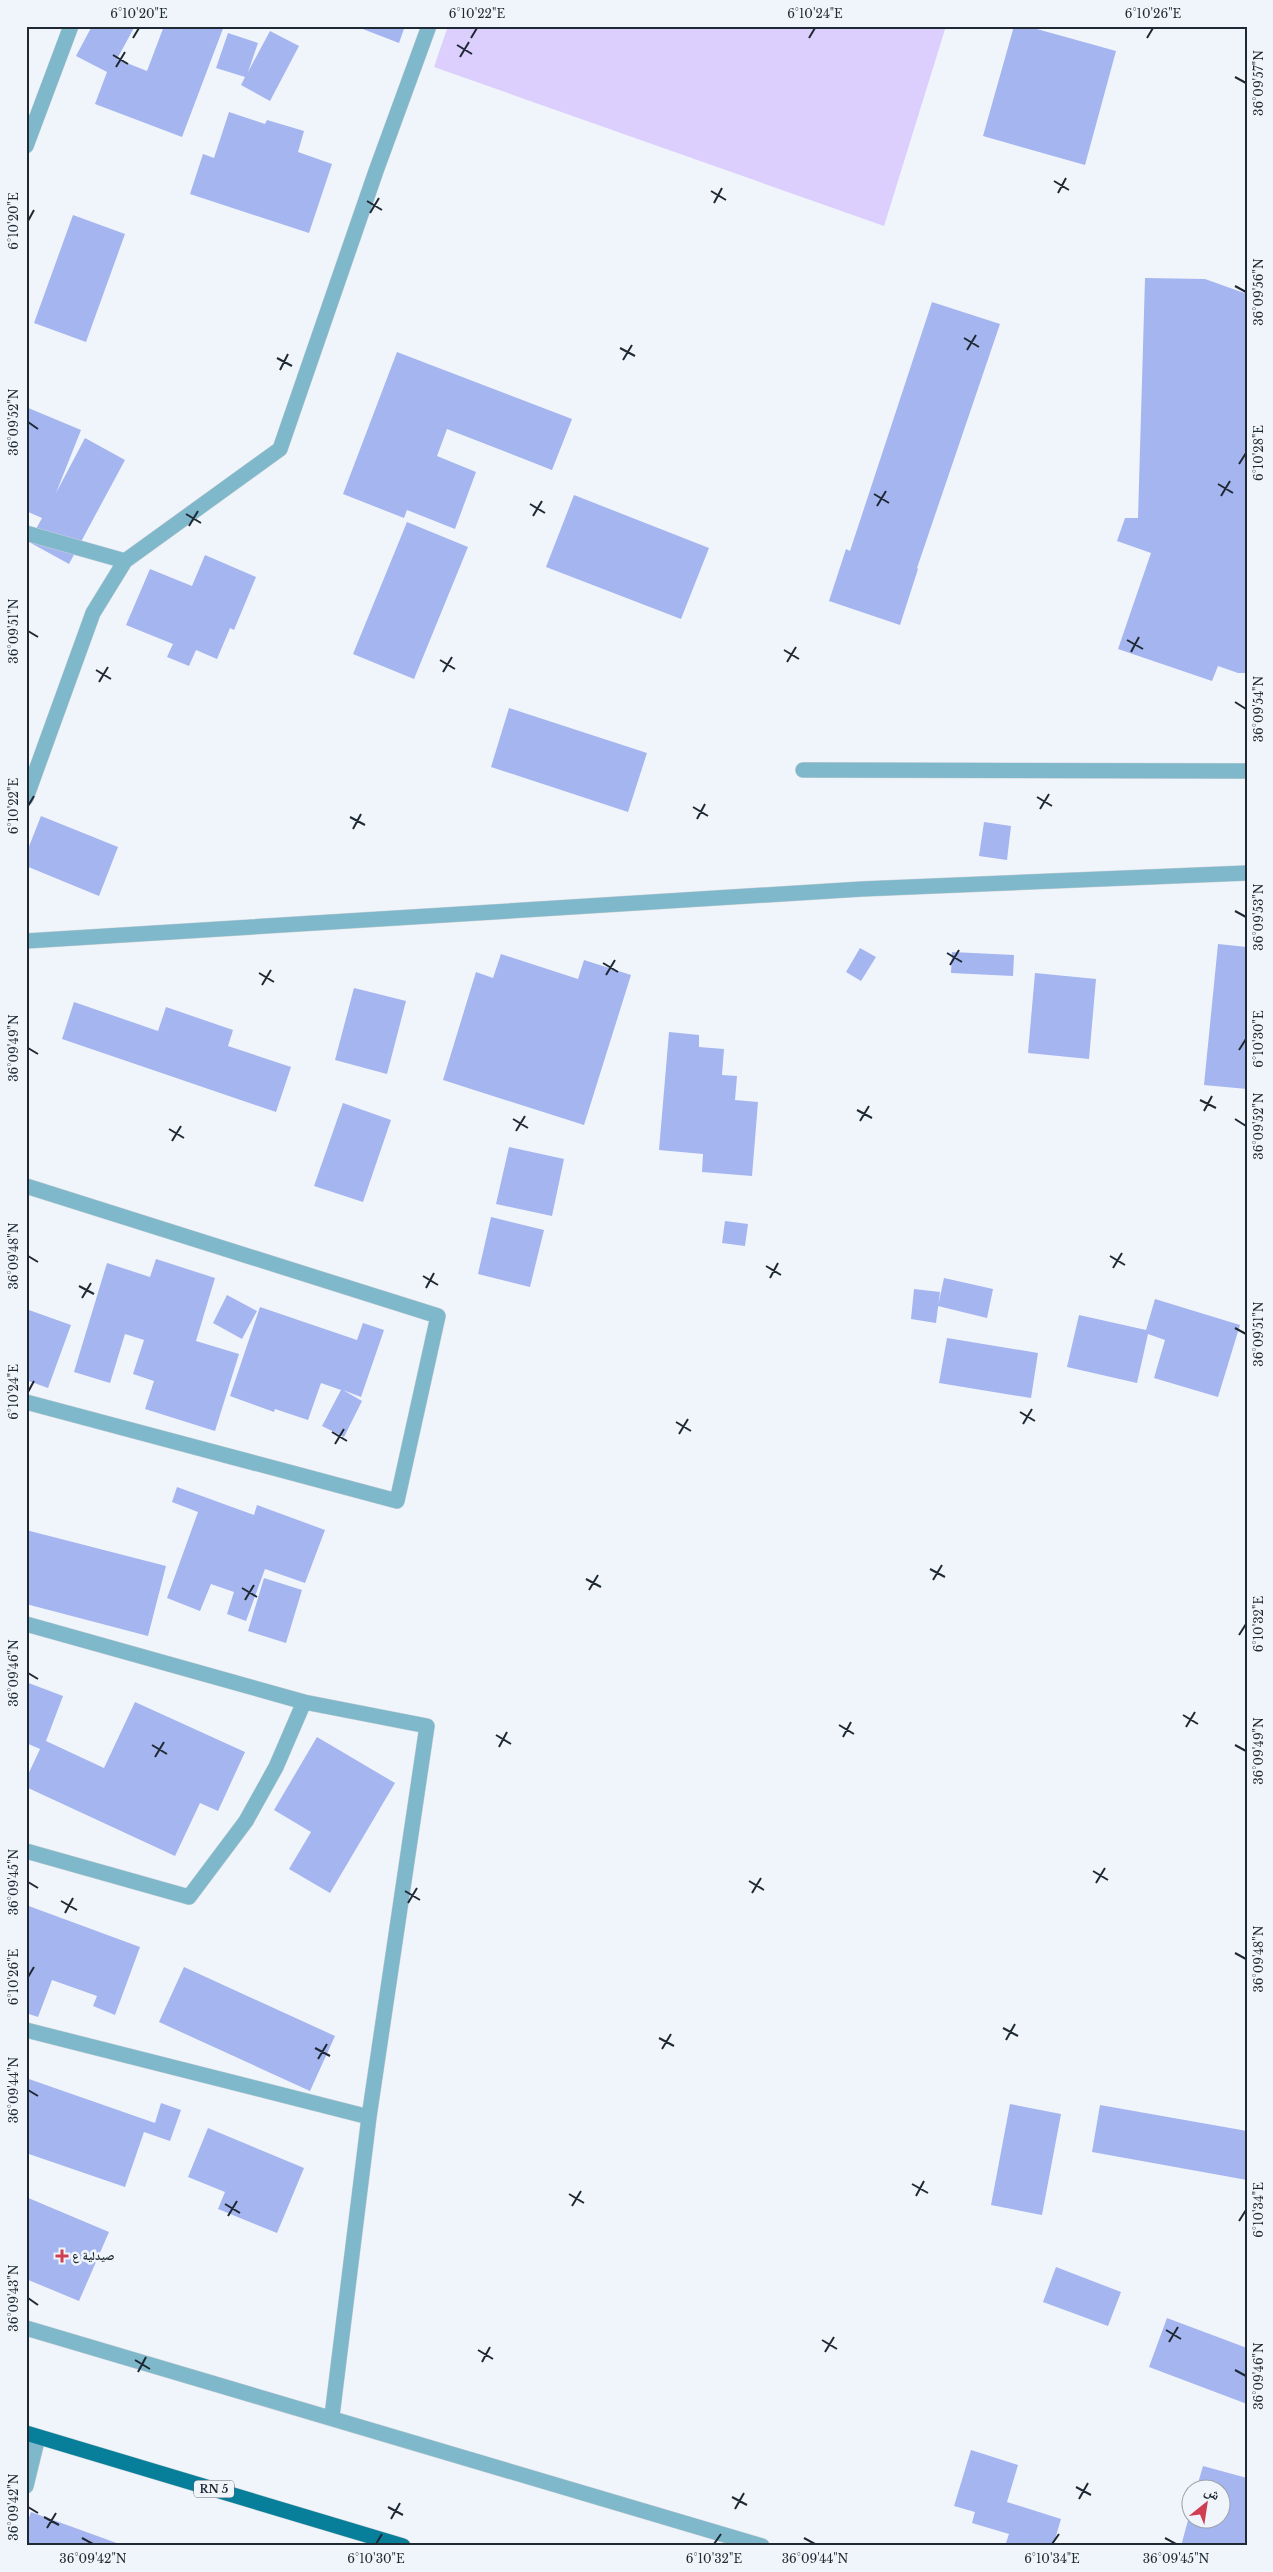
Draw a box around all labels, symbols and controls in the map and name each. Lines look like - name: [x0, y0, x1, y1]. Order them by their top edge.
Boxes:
- text: 6°10'20"E: [110, 6, 168, 21]
- text: 6°10'22"E: [449, 6, 505, 21]
- text: 6°10'24"E: [787, 6, 843, 21]
- text: 6°10'26"E: [1125, 6, 1182, 21]
- text: 36°09'57"N: [1251, 50, 1266, 116]
- text: 6°10'20"E: [6, 192, 21, 250]
- text: 36°09'56"N: [1251, 258, 1266, 326]
- text: 36°09'52"N: [6, 388, 21, 456]
- text: 6°10'28"E: [1251, 425, 1266, 481]
- text: 36°09'51"N: [6, 598, 21, 664]
- text: 36°09'54"N: [1251, 675, 1266, 742]
- text: 6°10'22"E: [6, 778, 21, 834]
- text: 36°09'53"N: [1251, 883, 1266, 951]
- text: 6°10'30"E: [1251, 1010, 1266, 1068]
- text: 36°09'49"N: [6, 1014, 21, 1082]
- text: 36°09'52"N: [1251, 1092, 1266, 1160]
- text: 36°09'48"N: [6, 1222, 21, 1290]
- text: 36°09'51"N: [1251, 1301, 1266, 1367]
- text: 6°10'24"E: [6, 1364, 21, 1420]
- text: 6°10'32"E: [1251, 1596, 1266, 1652]
- text: 36°09'46"N: [6, 1639, 21, 1707]
- text: 36°09'49"N: [1251, 1717, 1266, 1785]
- text: 36°09'45"N: [6, 1848, 21, 1915]
- text: 36°09'48"N: [1251, 1925, 1266, 1993]
- text: 6°10'26"E: [6, 1948, 21, 2005]
- text: 36°09'44"N: [6, 2056, 21, 2123]
- text: 6°10'34"E: [1251, 2182, 1266, 2238]
- place label: صيدلية ع: [72, 2248, 115, 2264]
- marker: صيدلية ع: [56, 2250, 68, 2262]
- text: 36°09'43"N: [6, 2264, 21, 2332]
- text: 36°09'46"N: [1251, 2342, 1266, 2410]
- text: 36°09'42"N: [6, 2473, 21, 2541]
- road number: RN 5: [194, 2480, 234, 2498]
- north arrow: [1180, 2480, 1230, 2530]
- text: ش: [1202, 2481, 1224, 2504]
- text: 36°09'42"N: [59, 2551, 127, 2566]
- text: 6°10'30"E: [347, 2551, 405, 2566]
- text: 6°10'32"E: [686, 2551, 742, 2566]
- text: 36°09'44"N: [782, 2551, 849, 2566]
- text: 6°10'34"E: [1024, 2551, 1080, 2566]
- text: 36°09'45"N: [1143, 2551, 1210, 2566]

